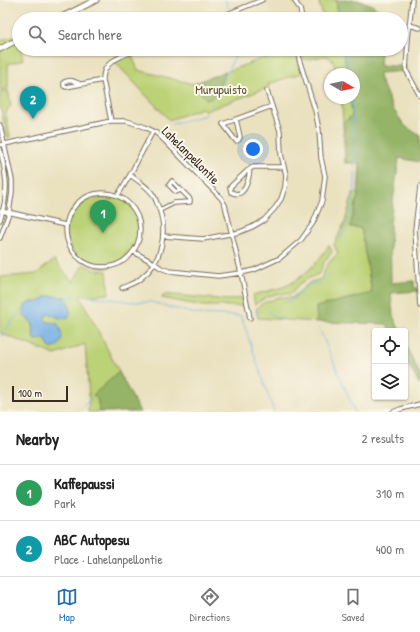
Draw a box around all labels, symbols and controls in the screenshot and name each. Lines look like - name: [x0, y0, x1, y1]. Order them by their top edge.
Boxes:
- search box: [12, 12, 408, 56]
- icon: search: [26, 23, 48, 45]
- text: Search here: [58, 24, 122, 45]
- north arrow: [324, 68, 360, 104]
- park label: Murupuisto: [195, 80, 247, 98]
- pin: 2: [20, 86, 46, 119]
- street label: Lahelanpellontie: [158, 122, 224, 188]
- your location: [243, 139, 263, 159]
- pin: 1: [90, 200, 116, 233]
- map controls: [372, 328, 408, 400]
- button: locate: [372, 328, 408, 364]
- button: layers: [372, 364, 408, 400]
- scale bar: [12, 384, 68, 403]
- text: 100 m: [18, 386, 42, 400]
- text: Nearby: [16, 427, 59, 450]
- text: 2 results: [362, 429, 404, 447]
- text: Kaffepaussi: [54, 473, 115, 494]
- text: 1: [27, 484, 31, 502]
- text: 310 m: [376, 484, 404, 502]
- text: Park: [54, 494, 76, 512]
- text: ABC Autopesu: [54, 529, 129, 550]
- text: 2: [26, 540, 32, 558]
- text: 400 m: [376, 540, 404, 558]
- text: Place · Lahelanpellontie: [54, 550, 163, 568]
- tab: Map: [56, 586, 78, 624]
- tab: Directions: [190, 586, 230, 624]
- tab: Saved: [342, 586, 364, 624]

